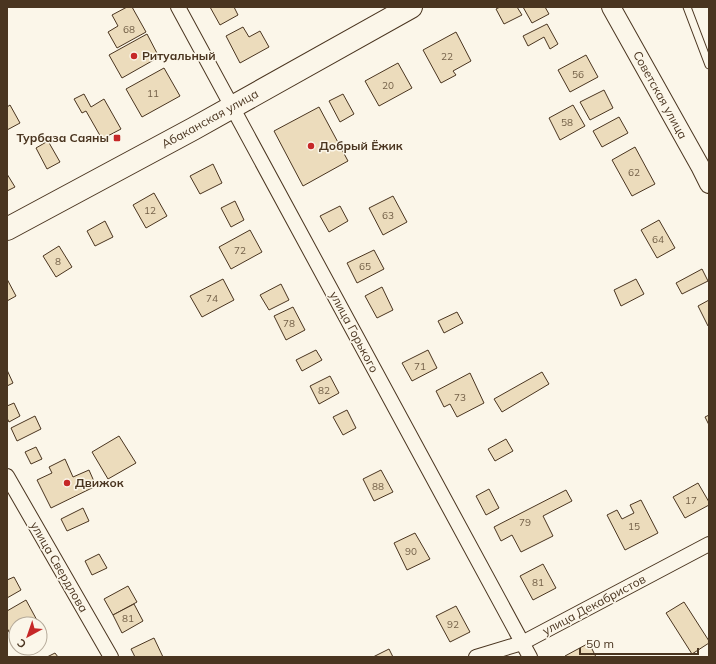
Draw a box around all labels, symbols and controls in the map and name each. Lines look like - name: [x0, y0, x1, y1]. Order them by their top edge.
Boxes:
- house number: 68: [123, 23, 135, 36]
- place label: Ритуальный: [142, 48, 216, 63]
- street label: Советская улица: [630, 48, 691, 141]
- house number: 22: [441, 50, 453, 63]
- marker: Ритуальный: [129, 51, 139, 61]
- house number: 56: [572, 68, 584, 81]
- house number: 20: [382, 79, 394, 92]
- street label: Абаканская улица: [159, 86, 261, 151]
- house number: 11: [147, 87, 159, 100]
- house number: 58: [561, 116, 573, 129]
- place label: Турбаза Саяны: [17, 130, 109, 145]
- marker: Турбаза Саяны: [112, 133, 122, 143]
- place label: Добрый Ёжик: [319, 138, 403, 153]
- marker: Добрый Ёжик: [306, 141, 316, 151]
- house number: 62: [628, 166, 640, 179]
- house number: 12: [144, 204, 156, 217]
- house number: 63: [382, 209, 394, 222]
- house number: 64: [652, 233, 664, 246]
- house number: 72: [234, 244, 246, 257]
- house number: 8: [55, 255, 61, 268]
- house number: 65: [359, 260, 371, 273]
- street label: улица Горького: [327, 289, 382, 375]
- house number: 74: [206, 292, 218, 305]
- house number: 78: [283, 317, 295, 330]
- house number: 71: [414, 360, 426, 373]
- house number: 82: [318, 384, 330, 397]
- house number: 73: [454, 391, 466, 404]
- place label: Движок: [75, 475, 124, 490]
- marker: Движок: [62, 478, 72, 488]
- house number: 88: [372, 480, 384, 493]
- house number: 17: [685, 494, 697, 507]
- house number: 79: [519, 516, 531, 529]
- street label: улица Свердлова: [27, 519, 92, 615]
- house number: 15: [628, 520, 640, 533]
- house number: 90: [405, 545, 417, 558]
- street label: улица Декабристов: [540, 571, 648, 638]
- house number: 81: [532, 576, 544, 589]
- house number: 81: [122, 612, 134, 625]
- north arrow: [8, 616, 48, 656]
- house number: 92: [447, 618, 459, 631]
- scale bar: [580, 630, 698, 656]
- text: С: [14, 636, 29, 651]
- text: 50 m: [586, 636, 614, 651]

